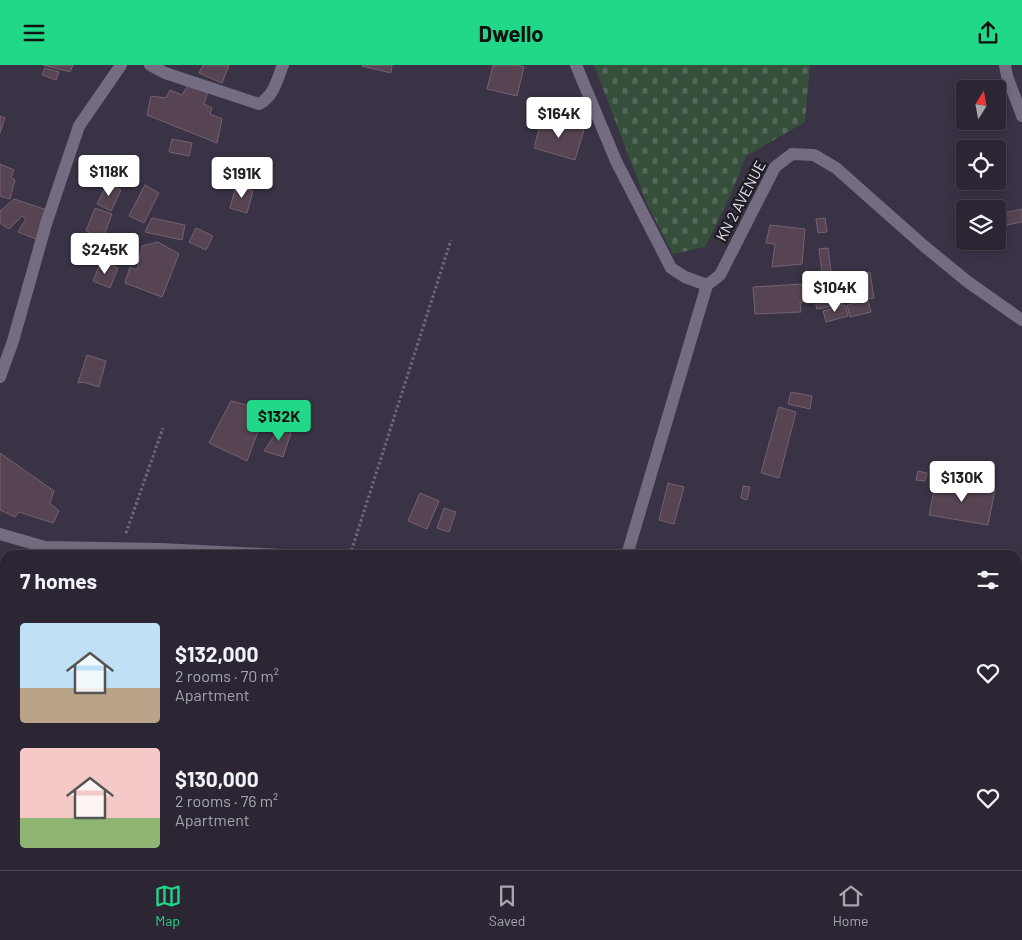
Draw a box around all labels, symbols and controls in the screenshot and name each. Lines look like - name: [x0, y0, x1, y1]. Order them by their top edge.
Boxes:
- icon: menu: [20, 19, 48, 47]
- icon: share: [974, 19, 1002, 47]
- text: Dwello: [478, 20, 544, 46]
- north arrow: [956, 80, 1006, 130]
- map controls: [956, 80, 1006, 250]
- pin: $164K: [524, 97, 594, 139]
- text: $164K: [537, 103, 581, 122]
- button: locate: [956, 140, 1006, 190]
- pin: $118K: [74, 155, 144, 197]
- pin: $191K: [207, 157, 277, 199]
- street label: KN 2 AVENUE: [711, 157, 769, 244]
- text: $118K: [89, 161, 129, 180]
- text: $191K: [223, 163, 261, 182]
- button: layers: [956, 200, 1006, 250]
- pin: $245K: [70, 233, 140, 275]
- text: $245K: [82, 239, 128, 258]
- pin: $104K: [800, 271, 870, 313]
- text: $104K: [813, 277, 857, 296]
- pin: $132K: [244, 399, 314, 442]
- text: $132K: [258, 406, 300, 425]
- pin: $130K: [927, 461, 997, 503]
- text: $130K: [941, 467, 983, 486]
- icon: filters: [974, 566, 1002, 594]
- text: 7 homes: [20, 568, 97, 593]
- text: $132,000: [175, 641, 258, 666]
- icon: home: [60, 643, 120, 703]
- icon: heart: [974, 659, 1002, 687]
- text: 2 rooms · 70 m²: [175, 666, 279, 685]
- text: Apartment: [175, 685, 250, 704]
- text: $130,000: [175, 766, 259, 791]
- icon: home: [60, 768, 120, 828]
- icon: heart: [974, 784, 1002, 812]
- text: 2 rooms · 76 m²: [175, 791, 278, 810]
- text: Apartment: [175, 810, 250, 829]
- tab: Map: [154, 882, 182, 929]
- tab: Saved: [489, 882, 526, 929]
- tab: Home: [833, 882, 868, 929]

